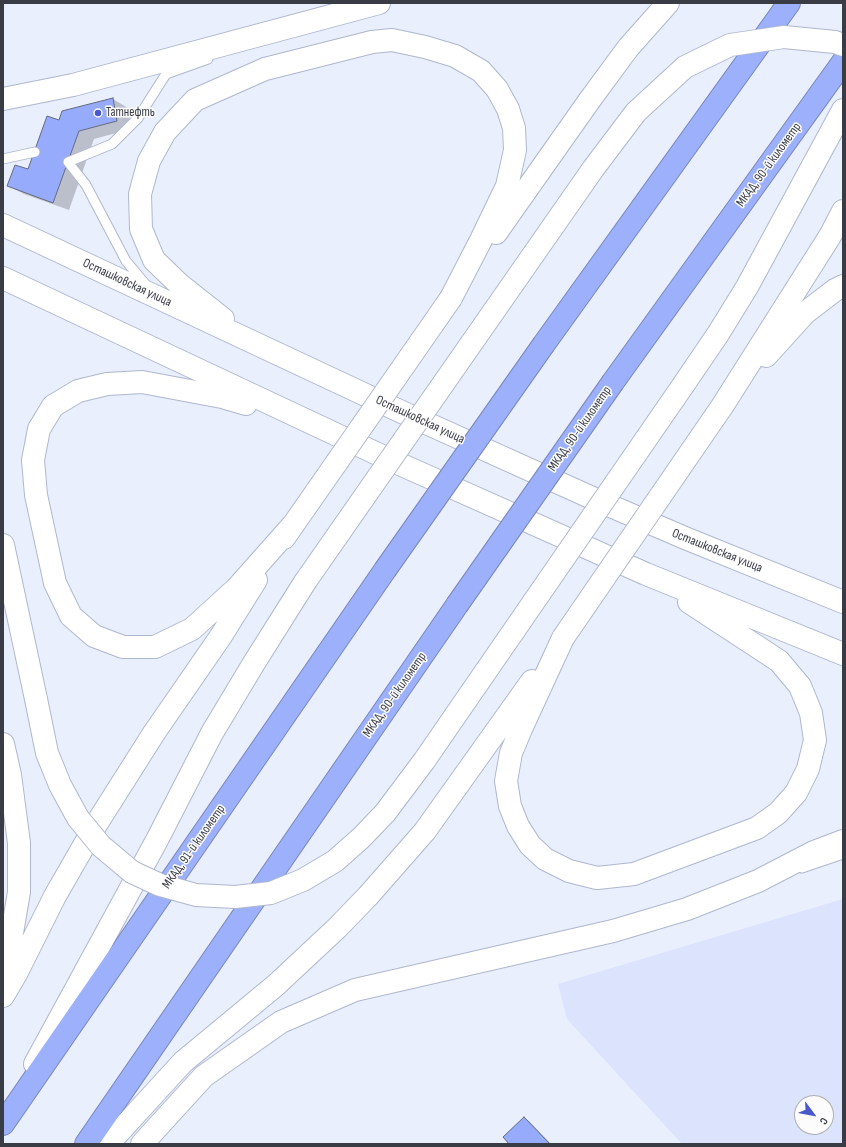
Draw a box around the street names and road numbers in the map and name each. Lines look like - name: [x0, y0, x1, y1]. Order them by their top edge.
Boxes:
- street label: МКАД, 90-й километр: [733, 120, 805, 210]
- street label: Осташковская улица: [80, 256, 174, 310]
- street label: МКАД, 90-й километр: [545, 383, 615, 475]
- street label: Осташковская улица: [373, 393, 467, 447]
- street label: Осташковская улица: [669, 526, 765, 576]
- street label: МКАД, 90-й километр: [360, 649, 430, 741]
- street label: МКАД, 91-й километр: [159, 802, 229, 892]

